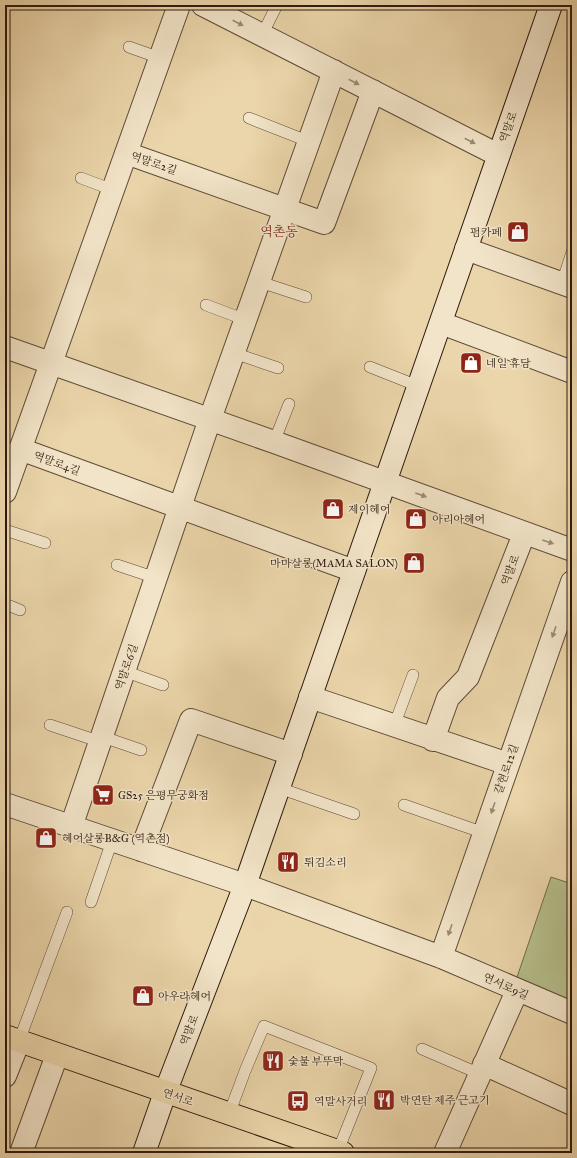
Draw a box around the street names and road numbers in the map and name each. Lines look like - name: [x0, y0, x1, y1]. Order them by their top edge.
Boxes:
- street label: 역말로: [497, 110, 520, 144]
- street label: 역말로2길: [129, 150, 179, 177]
- street label: 역말로4길: [32, 449, 82, 478]
- street label: 역말로: [499, 553, 522, 587]
- street label: 역말로6길: [112, 642, 140, 692]
- street label: 갈현로12길: [492, 742, 521, 796]
- street label: 연서로9길: [481, 971, 531, 1002]
- street label: 역말로: [178, 1013, 201, 1047]
- street label: 연서로: [161, 1086, 195, 1109]

